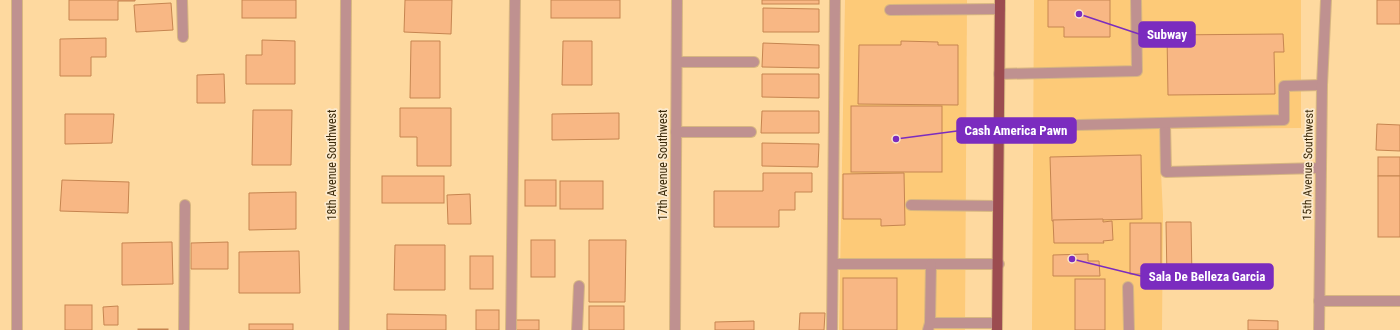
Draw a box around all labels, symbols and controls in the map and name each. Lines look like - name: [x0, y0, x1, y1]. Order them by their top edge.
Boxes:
- callout: Subway: [1139, 22, 1195, 47]
- text: Subway: [1147, 27, 1187, 42]
- street label: 18th Avenue Southwest: [325, 109, 339, 221]
- street label: 17th Avenue Southwest: [656, 109, 670, 221]
- street label: 15th Avenue Southwest: [1300, 109, 1316, 221]
- callout: Cash America Pawn: [957, 118, 1076, 143]
- text: Cash America Pawn: [965, 123, 1067, 138]
- callout: Sala De Belleza Garcia: [1141, 264, 1273, 289]
- text: Sala De Belleza Garcia: [1149, 269, 1265, 284]

